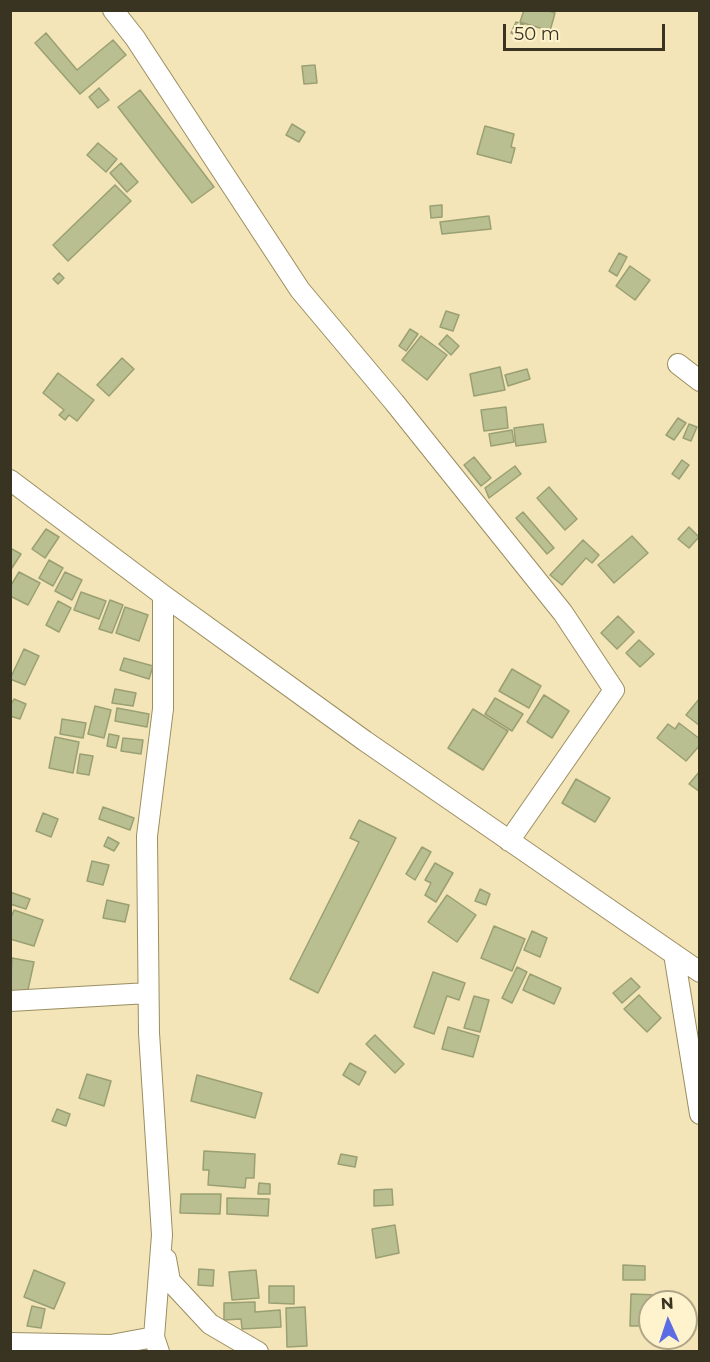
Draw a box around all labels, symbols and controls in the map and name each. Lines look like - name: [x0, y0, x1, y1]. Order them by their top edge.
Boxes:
- scale bar: [506, 12, 668, 50]
- text: 50 m: [514, 23, 560, 45]
- north arrow: [638, 1290, 698, 1350]
- text: N: [660, 1294, 674, 1313]

